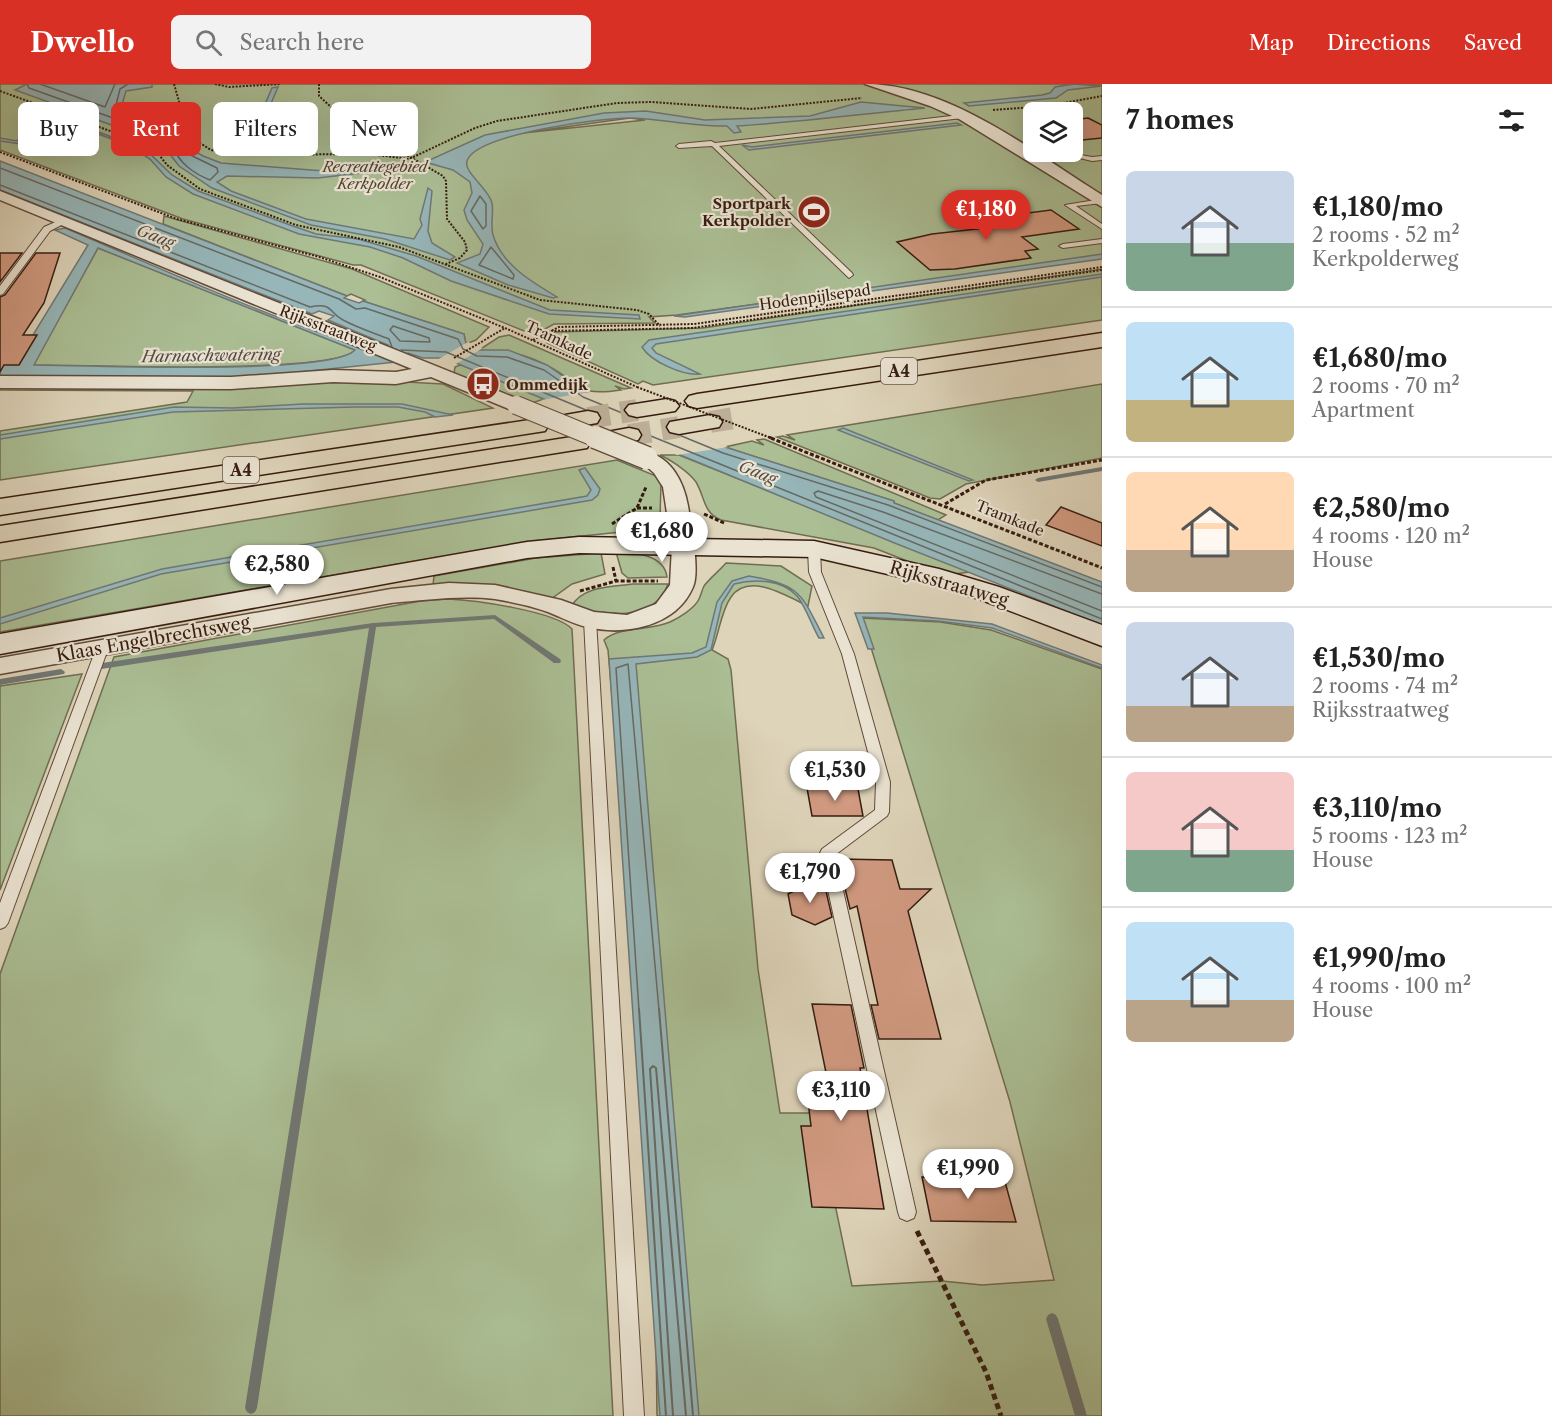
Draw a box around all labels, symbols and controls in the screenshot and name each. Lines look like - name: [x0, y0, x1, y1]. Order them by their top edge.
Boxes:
- search box: [171, 15, 591, 69]
- text: Dwello: [30, 25, 135, 59]
- icon: search: [192, 26, 225, 59]
- text: Search here: [240, 29, 364, 56]
- text: Map: [1249, 30, 1294, 55]
- text: Directions: [1327, 30, 1431, 55]
- text: Saved: [1464, 30, 1522, 55]
- chip: Buy: [18, 102, 99, 156]
- chip: Rent: [111, 102, 201, 156]
- chip: Filters: [213, 102, 318, 156]
- chip: New: [330, 102, 418, 156]
- map controls: [1023, 102, 1083, 162]
- button: layers: [1023, 102, 1083, 162]
- text: 7 homes: [1126, 104, 1234, 136]
- icon: filters: [1495, 104, 1528, 137]
- park label: Recreatiegebied Kerkpolder: [322, 157, 430, 193]
- pin: €1,180: [937, 190, 1035, 241]
- text: €1,180/mo: [1312, 191, 1443, 223]
- place label: Sportpark Kerkpolder: [702, 194, 792, 230]
- sports icon: Sportpark Kerkpolder: [796, 194, 832, 230]
- icon: home: [1174, 195, 1246, 267]
- text: €1,180: [955, 197, 1017, 221]
- water label: Gaag: [134, 220, 180, 253]
- text: 2 rooms · 52 m²: [1312, 223, 1460, 247]
- text: Kerkpolderweg: [1312, 247, 1458, 271]
- street label: Hodenpijlsepad: [758, 280, 872, 314]
- street label: Rijksstraatweg: [277, 301, 379, 355]
- street label: Tramkade: [522, 316, 596, 364]
- text: €1,680/mo: [1312, 342, 1447, 374]
- water label: Harnaschwatering: [139, 344, 282, 366]
- icon: home: [1174, 346, 1246, 418]
- road number: A4: [881, 358, 917, 384]
- bus stop icon: Ommedijk: [465, 366, 501, 402]
- text: 2 rooms · 70 m²: [1312, 374, 1460, 398]
- place label: Ommedijk: [506, 375, 589, 394]
- text: Apartment: [1312, 398, 1415, 422]
- water label: Gaag: [736, 456, 782, 489]
- road number: A4: [223, 457, 259, 483]
- text: €2,580/mo: [1312, 492, 1450, 524]
- street label: Tramkade: [973, 496, 1047, 540]
- icon: home: [1174, 496, 1246, 568]
- pin: €1,680: [613, 512, 711, 563]
- text: €1,680: [630, 519, 694, 543]
- text: 4 rooms · 120 m²: [1312, 524, 1470, 548]
- pin: €2,580: [228, 545, 326, 596]
- text: House: [1312, 548, 1373, 572]
- text: €2,580: [244, 552, 310, 576]
- street label: Rijksstraatweg: [887, 556, 1012, 612]
- street label: Klaas Engelbrechtsweg: [54, 611, 252, 667]
- text: €1,530/mo: [1312, 642, 1445, 674]
- icon: home: [1174, 646, 1246, 718]
- text: 2 rooms · 74 m²: [1312, 674, 1458, 698]
- text: Rijksstraatweg: [1312, 698, 1449, 722]
- pin: €1,530: [786, 751, 884, 802]
- text: €1,530: [804, 758, 866, 782]
- text: €3,110/mo: [1312, 792, 1442, 824]
- icon: home: [1174, 796, 1246, 868]
- text: 5 rooms · 123 m²: [1312, 824, 1468, 848]
- text: House: [1312, 848, 1373, 872]
- pin: €1,790: [761, 853, 859, 904]
- text: €1,790: [779, 860, 841, 884]
- text: €1,990/mo: [1312, 942, 1446, 974]
- icon: home: [1174, 946, 1246, 1018]
- text: 4 rooms · 100 m²: [1312, 974, 1471, 998]
- text: House: [1312, 998, 1373, 1022]
- pin: €3,110: [792, 1071, 890, 1122]
- text: €3,110: [811, 1078, 871, 1102]
- pin: €1,990: [919, 1149, 1017, 1200]
- text: €1,990: [936, 1156, 1000, 1180]

